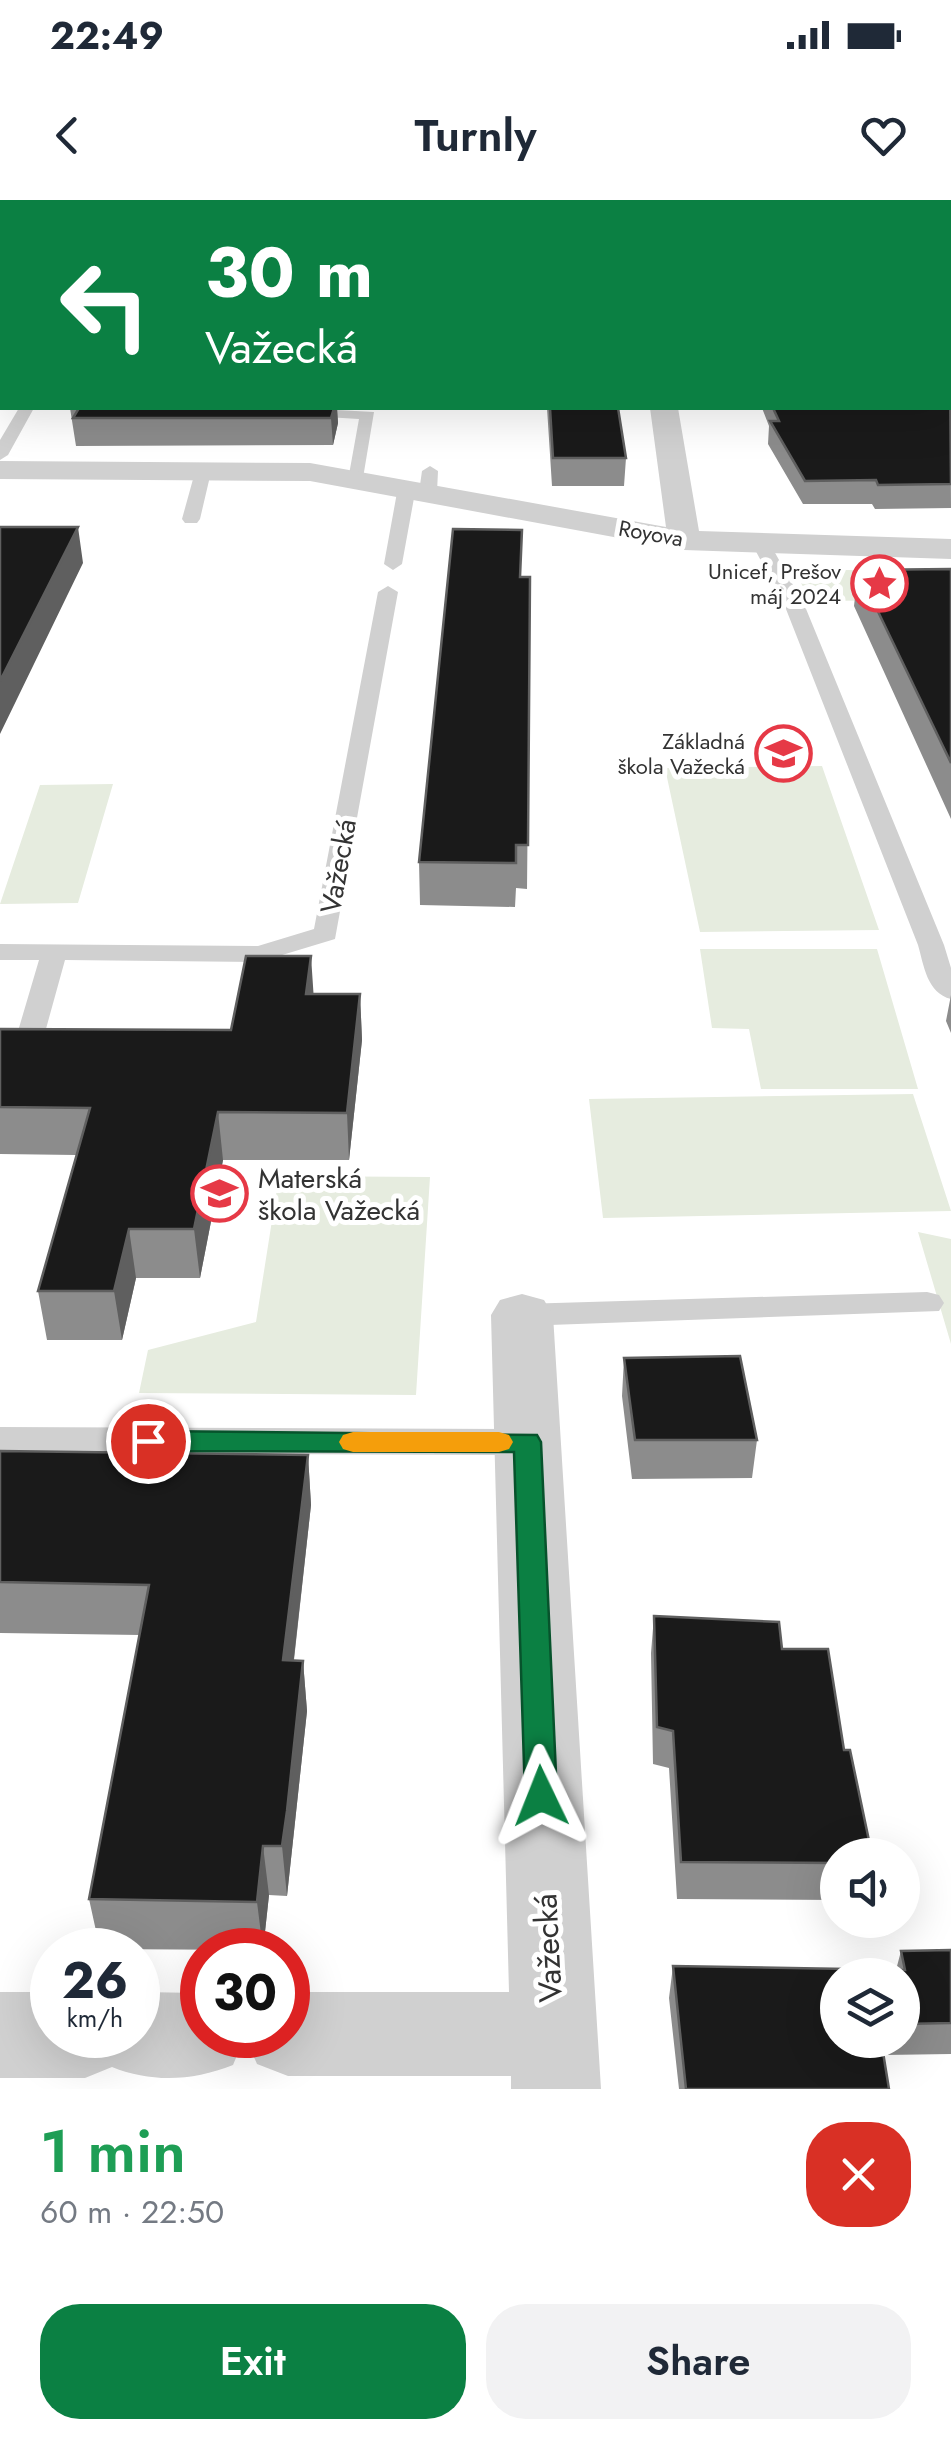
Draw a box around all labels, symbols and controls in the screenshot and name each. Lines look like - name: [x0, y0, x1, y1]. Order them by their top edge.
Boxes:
- text: 22:49: [50, 8, 164, 63]
- text: Turnly: [414, 103, 537, 168]
- icon: back: [40, 108, 95, 163]
- icon: heart: [856, 108, 911, 163]
- text: 30 m: [205, 222, 373, 323]
- icon: left: [40, 240, 170, 370]
- text: Važecká: [205, 315, 358, 380]
- street label: Royova: [616, 512, 686, 554]
- place icon: Unicef, Prešov máj 2024: [850, 554, 910, 614]
- place label: Unicef, Prešov máj 2024: [708, 555, 841, 612]
- school or university icon: Základná škola Važecká: [754, 724, 814, 784]
- place label: Základná škola Važecká: [618, 725, 745, 782]
- street label: Važecká: [310, 816, 367, 917]
- place label: Materská škola Važecká: [258, 1158, 420, 1231]
- school or university icon: Materská škola Važecká: [189, 1164, 249, 1224]
- pin: [106, 1399, 191, 1484]
- icon: arrive: [121, 1414, 176, 1469]
- position arrow: [489, 1744, 593, 1848]
- map controls: [820, 1838, 920, 2058]
- button: sound: [820, 1838, 920, 1938]
- street label: Važecká: [522, 1892, 574, 2004]
- speed limit sign: 30: [180, 1928, 310, 2058]
- text: 26: [62, 1944, 128, 2017]
- button: layers: [820, 1958, 920, 2058]
- text: km/h: [67, 2000, 123, 2036]
- text: 1 min: [40, 2108, 186, 2195]
- button: close: [806, 2122, 911, 2227]
- text: 60 m · 22:50: [40, 2189, 224, 2235]
- button: Exit: [40, 2304, 466, 2419]
- button: Share: [486, 2304, 911, 2419]

